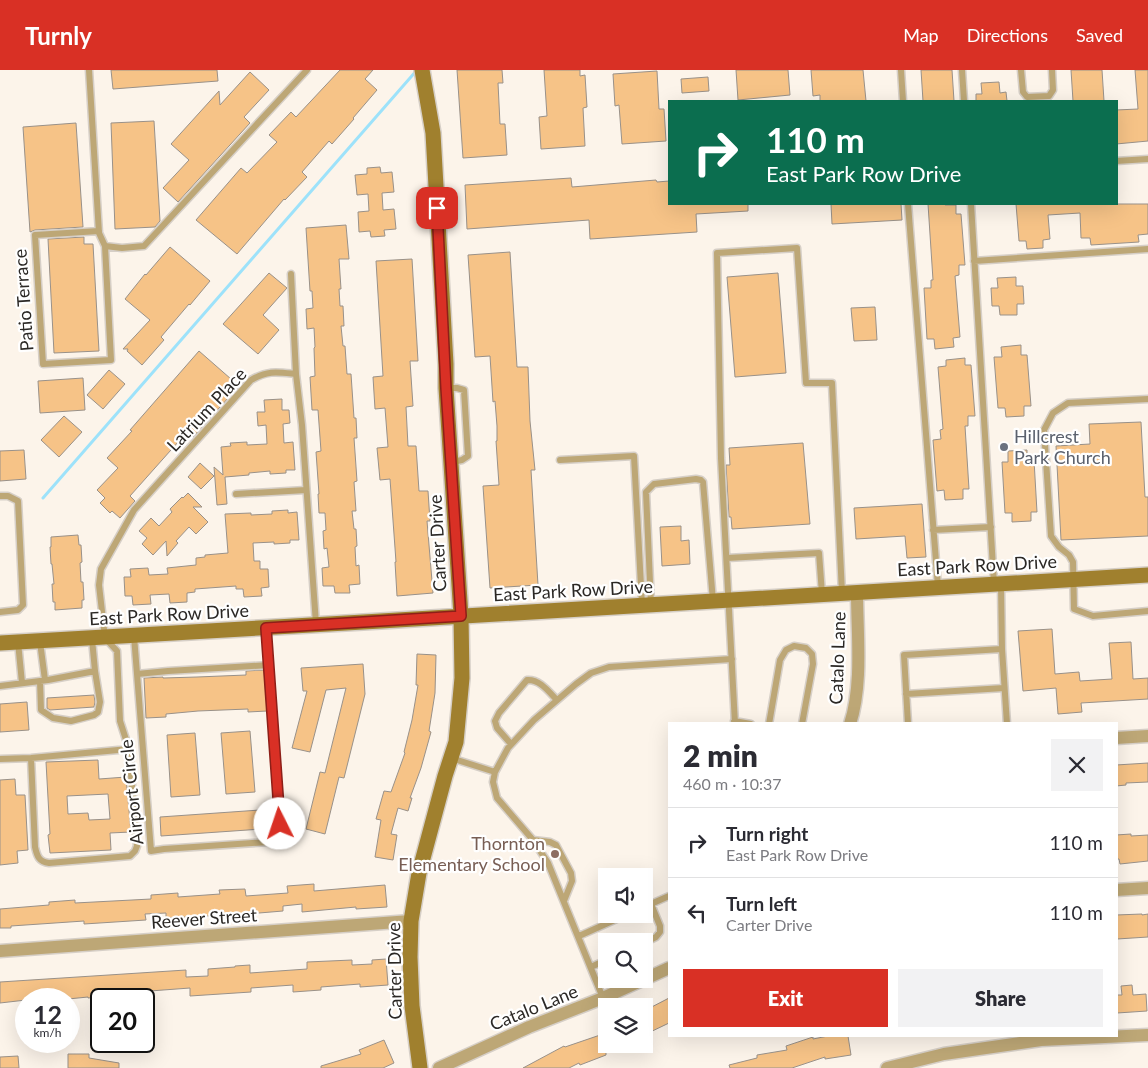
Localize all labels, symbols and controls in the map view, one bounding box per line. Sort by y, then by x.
text: Turnly [25,21,92,50]
text: Map [903,24,939,46]
text: Directions [967,24,1048,46]
text: Saved [1076,24,1123,46]
text: 110 m [766,118,865,160]
icon: right [683,120,748,185]
text: East Park Row Drive [766,160,961,187]
pin [416,187,458,229]
icon: arrive [423,194,451,222]
street label: Patio Terrace [8,248,38,352]
street label: Latrium Place [162,363,251,456]
place label: Hillcrest Park Church [1014,425,1111,468]
marker: Hillcrest Park Church [998,441,1010,453]
street label: Carter Drive [423,494,451,592]
street label: East Park Row Drive [897,550,1057,580]
street label: East Park Row Drive [493,575,653,605]
street label: East Park Row Drive [89,599,249,629]
street label: Catalo Lane [824,611,850,705]
text: 2 min [683,737,758,773]
street label: Airport Circle [115,738,147,846]
button: close [1051,739,1103,791]
text: 460 m · 10:37 [683,774,782,793]
position arrow [253,797,305,849]
text: Turn right [726,822,808,845]
icon: right [683,829,711,857]
text: 110 m [1049,831,1103,854]
place label: Thornton Elementary School [398,832,545,875]
text: East Park Row Drive [726,845,868,864]
marker: Thornton Elementary School [549,848,561,860]
map controls [598,868,653,1053]
button: sound [598,868,653,923]
text: Turn left [726,892,797,915]
icon: left [683,899,711,927]
text: 110 m [1049,901,1103,924]
street label: Reever Street [150,903,258,933]
text: Carter Drive [726,915,812,934]
street label: Carter Drive [382,922,406,1020]
button: search [598,933,653,988]
button: Exit [683,969,888,1027]
button: Share [898,969,1103,1027]
street label: Catalo Lane [486,979,581,1035]
speed limit sign: 20 [90,988,155,1053]
button: layers [598,998,653,1053]
text: 12 [33,999,62,1029]
text: km/h [33,1025,62,1040]

